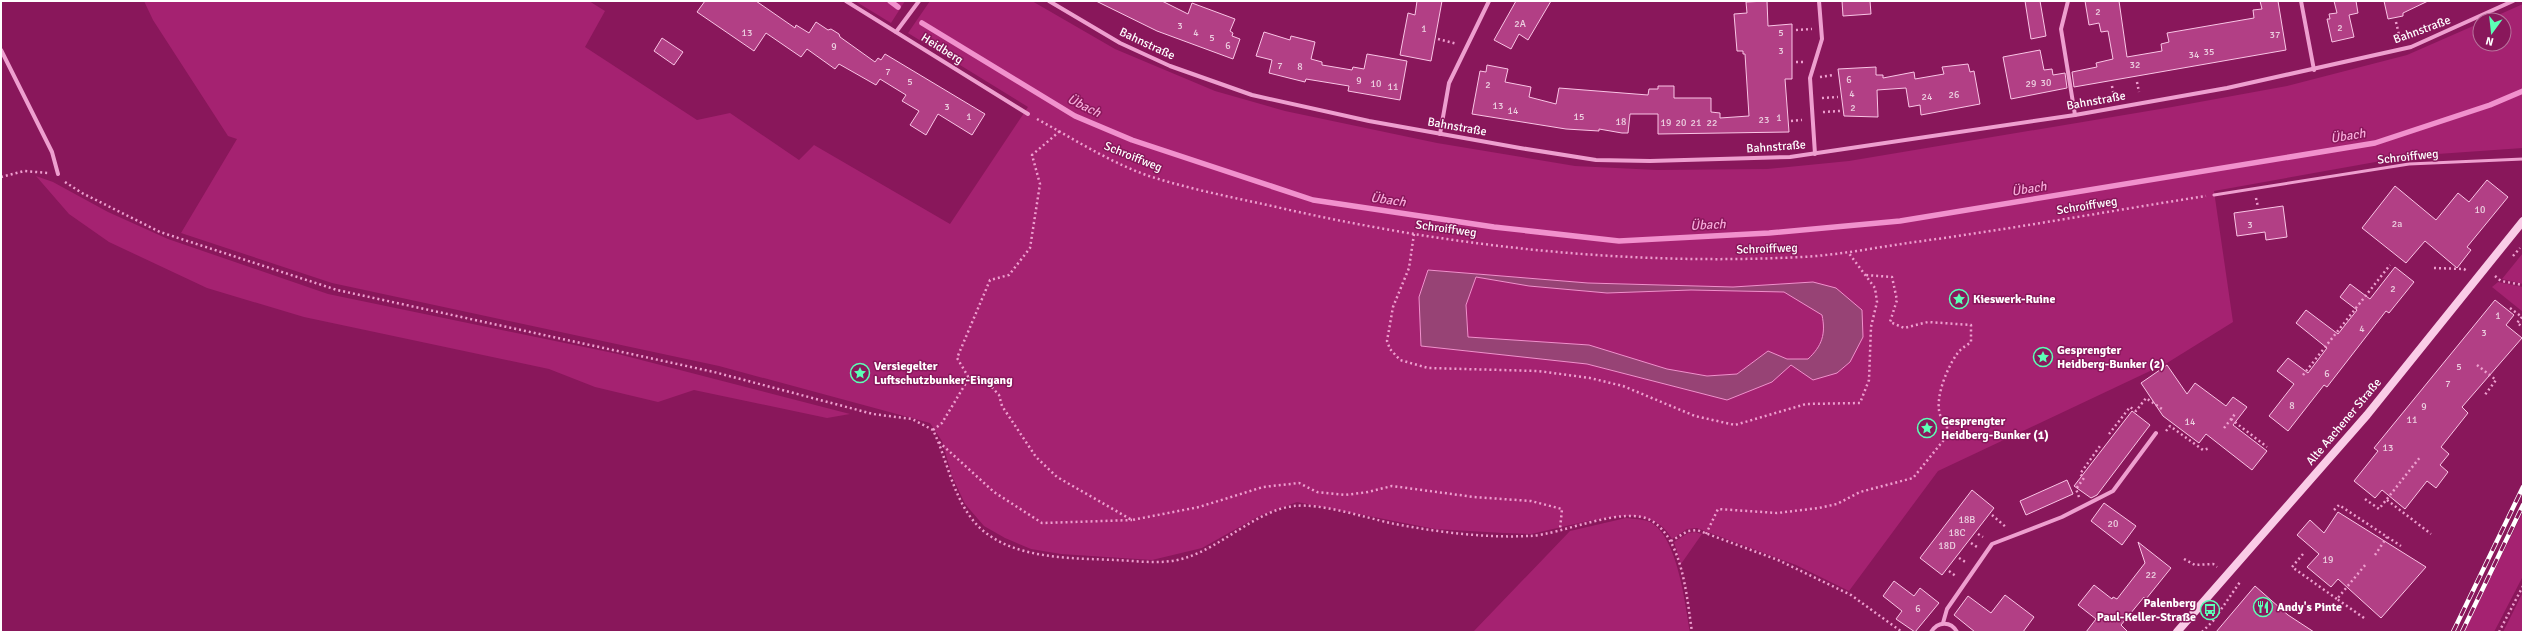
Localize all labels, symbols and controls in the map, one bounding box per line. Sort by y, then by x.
house number: 2 [2095,6,2101,18]
north arrow [2472,12,2512,52]
street label: Bahnstraße [2391,13,2453,47]
house number: 2A [1514,18,1526,30]
house number: 3 [1177,20,1183,32]
house number: 2 [2337,22,2343,34]
house number: 1 [1421,23,1427,35]
street label: Bahnstraße [1117,25,1177,63]
house number: 13 [742,27,752,39]
house number: 4 [1193,27,1199,39]
house number: 5 [1778,27,1784,39]
house number: 37 [2270,29,2280,41]
street label: Heidberg [918,30,966,68]
house number: 5 [1209,32,1215,44]
text: N [2484,34,2495,48]
house number: 6 [1225,40,1231,52]
house number: 9 [831,41,837,53]
house number: 3 [1778,45,1784,57]
house number: 35 [2204,46,2214,58]
house number: 34 [2189,49,2200,61]
house number: 32 [2130,59,2140,71]
house number: 7 [1277,60,1283,72]
house number: 8 [1297,61,1303,73]
house number: 7 [885,66,891,78]
house number: 6 [1846,74,1852,86]
house number: 9 [1356,75,1362,87]
house number: 5 [907,76,913,88]
house number: 30 [2041,77,2051,89]
house number: 10 [1371,78,1381,90]
house number: 29 [2026,78,2036,90]
house number: 2 [1485,79,1491,91]
house number: 11 [1388,81,1398,93]
house number: 4 [1849,88,1855,100]
street label: Bahnstraße [2065,88,2127,114]
house number: 26 [1949,89,1959,101]
water label: Übach [1065,91,1104,121]
house number: 24 [1922,91,1933,103]
house number: 13 [1493,100,1503,112]
house number: 3 [944,101,950,113]
house number: 2 [1850,102,1856,114]
house number: 14 [1508,105,1519,117]
house number: 1 [966,111,972,123]
house number: 15 [1574,111,1584,123]
house number: 1 [1776,112,1782,124]
street label: Bahnstraße [1426,114,1488,140]
house number: 23 [1759,114,1769,126]
house number: 18 [1616,116,1626,128]
house number: 19 [1661,117,1671,129]
house number: 20 [1676,117,1686,129]
house number: 21 [1691,117,1701,129]
house number: 22 [1707,117,1717,129]
water label: Übach [2329,125,2368,147]
street label: Bahnstraße [1746,137,1806,157]
street label: Schroiffweg [1102,139,1164,175]
street label: Schroiffweg [2377,146,2439,168]
water label: Übach [2010,178,2049,200]
water label: Übach [1369,190,1407,211]
street label: Schroiffweg [2056,194,2118,218]
house number: 10 [2475,204,2485,216]
water label: Übach [1690,216,1727,234]
street label: Schroiffweg [1415,217,1477,241]
house number: 2a [2392,218,2402,230]
house number: 3 [2247,219,2253,231]
street label: Schroiffweg [1736,240,1798,258]
house number: 2 [2390,283,2396,295]
place icon: Kieswerk-Ruine [1948,288,1970,310]
place label: Kieswerk-Ruine [1973,292,2055,307]
house number: 1 [2495,310,2501,322]
house number: 4 [2359,323,2365,335]
house number: 3 [2481,327,2487,339]
place label: Gesprengter Heidberg-Bunker (2) [2057,343,2165,372]
place icon: Gesprengter Heidberg-Bunker (2) [2032,346,2054,368]
place label: Versiegelter Luftschutzbunker-Eingang [874,359,1013,388]
house number: 5 [2456,361,2462,373]
place icon: Versiegelter Luftschutzbunker-Eingang [849,362,871,384]
house number: 6 [2324,368,2330,380]
street label: Alte Aachener Straße [2303,375,2385,469]
house number: 7 [2445,378,2451,390]
house number: 8 [2289,400,2295,412]
house number: 9 [2421,401,2427,413]
place label: Gesprengter Heidberg-Bunker (1) [1941,414,2049,443]
house number: 11 [2407,414,2417,426]
house number: 14 [2185,416,2196,428]
place icon: Gesprengter Heidberg-Bunker (1) [1916,417,1938,439]
house number: 13 [2383,442,2393,454]
house number: 18B [1959,514,1975,526]
house number: 20 [2108,518,2118,530]
house number: 18C [1949,527,1965,539]
house number: 18D [1938,540,1956,552]
house number: 19 [2323,554,2333,566]
house number: 22 [2146,569,2156,581]
place label: Palenberg Paul-Keller-Straße [2097,596,2197,625]
restaurant icon: Andy's Pinte [2252,596,2274,618]
bus stop icon: Palenberg Paul-Keller-Straße [2199,599,2221,621]
place label: Andy's Pinte [2277,600,2342,615]
house number: 6 [1915,603,1921,615]

